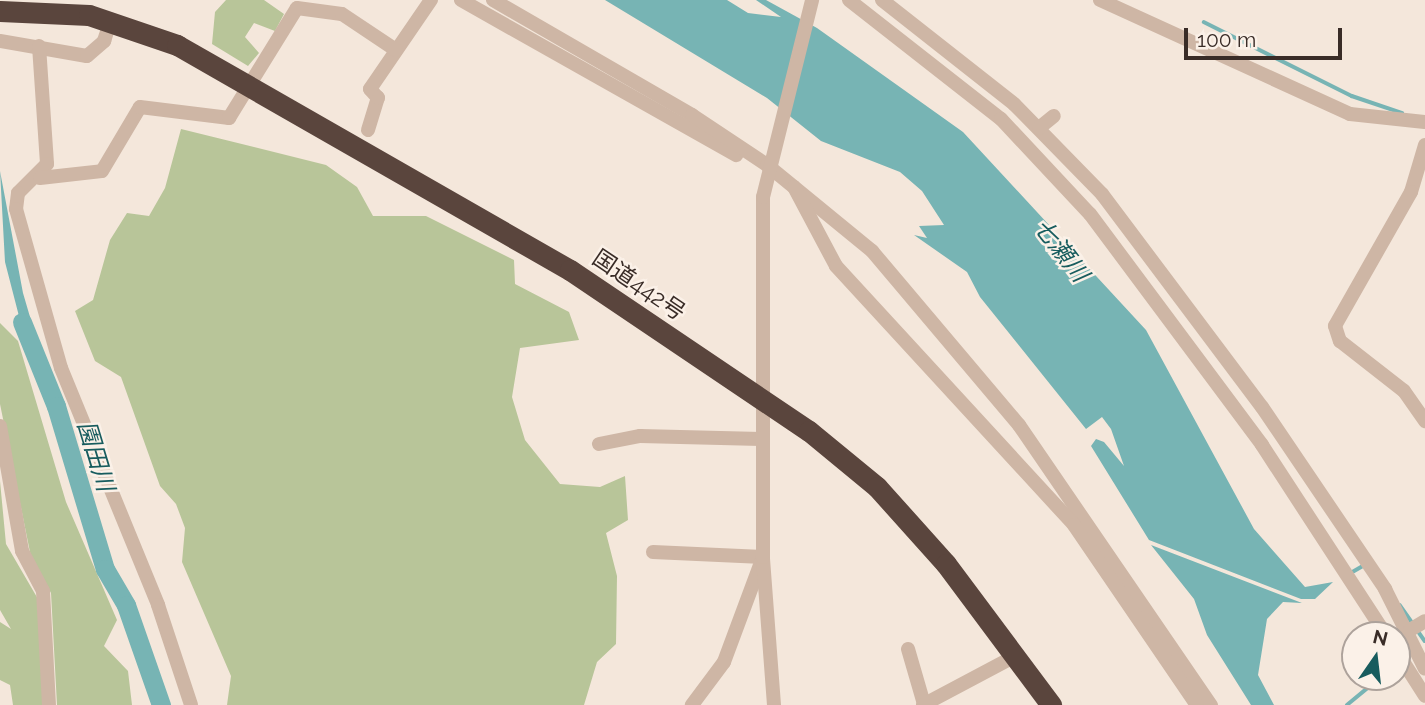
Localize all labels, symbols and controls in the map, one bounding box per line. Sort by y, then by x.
scale bar [1187,14,1344,58]
text: 100 m [1197,27,1256,52]
water label: 七瀬川 [1027,213,1095,287]
street label: 国道442号 [587,244,691,326]
water label: 園田川 [72,417,120,495]
north arrow [1341,621,1411,691]
text: N [1371,625,1390,650]

